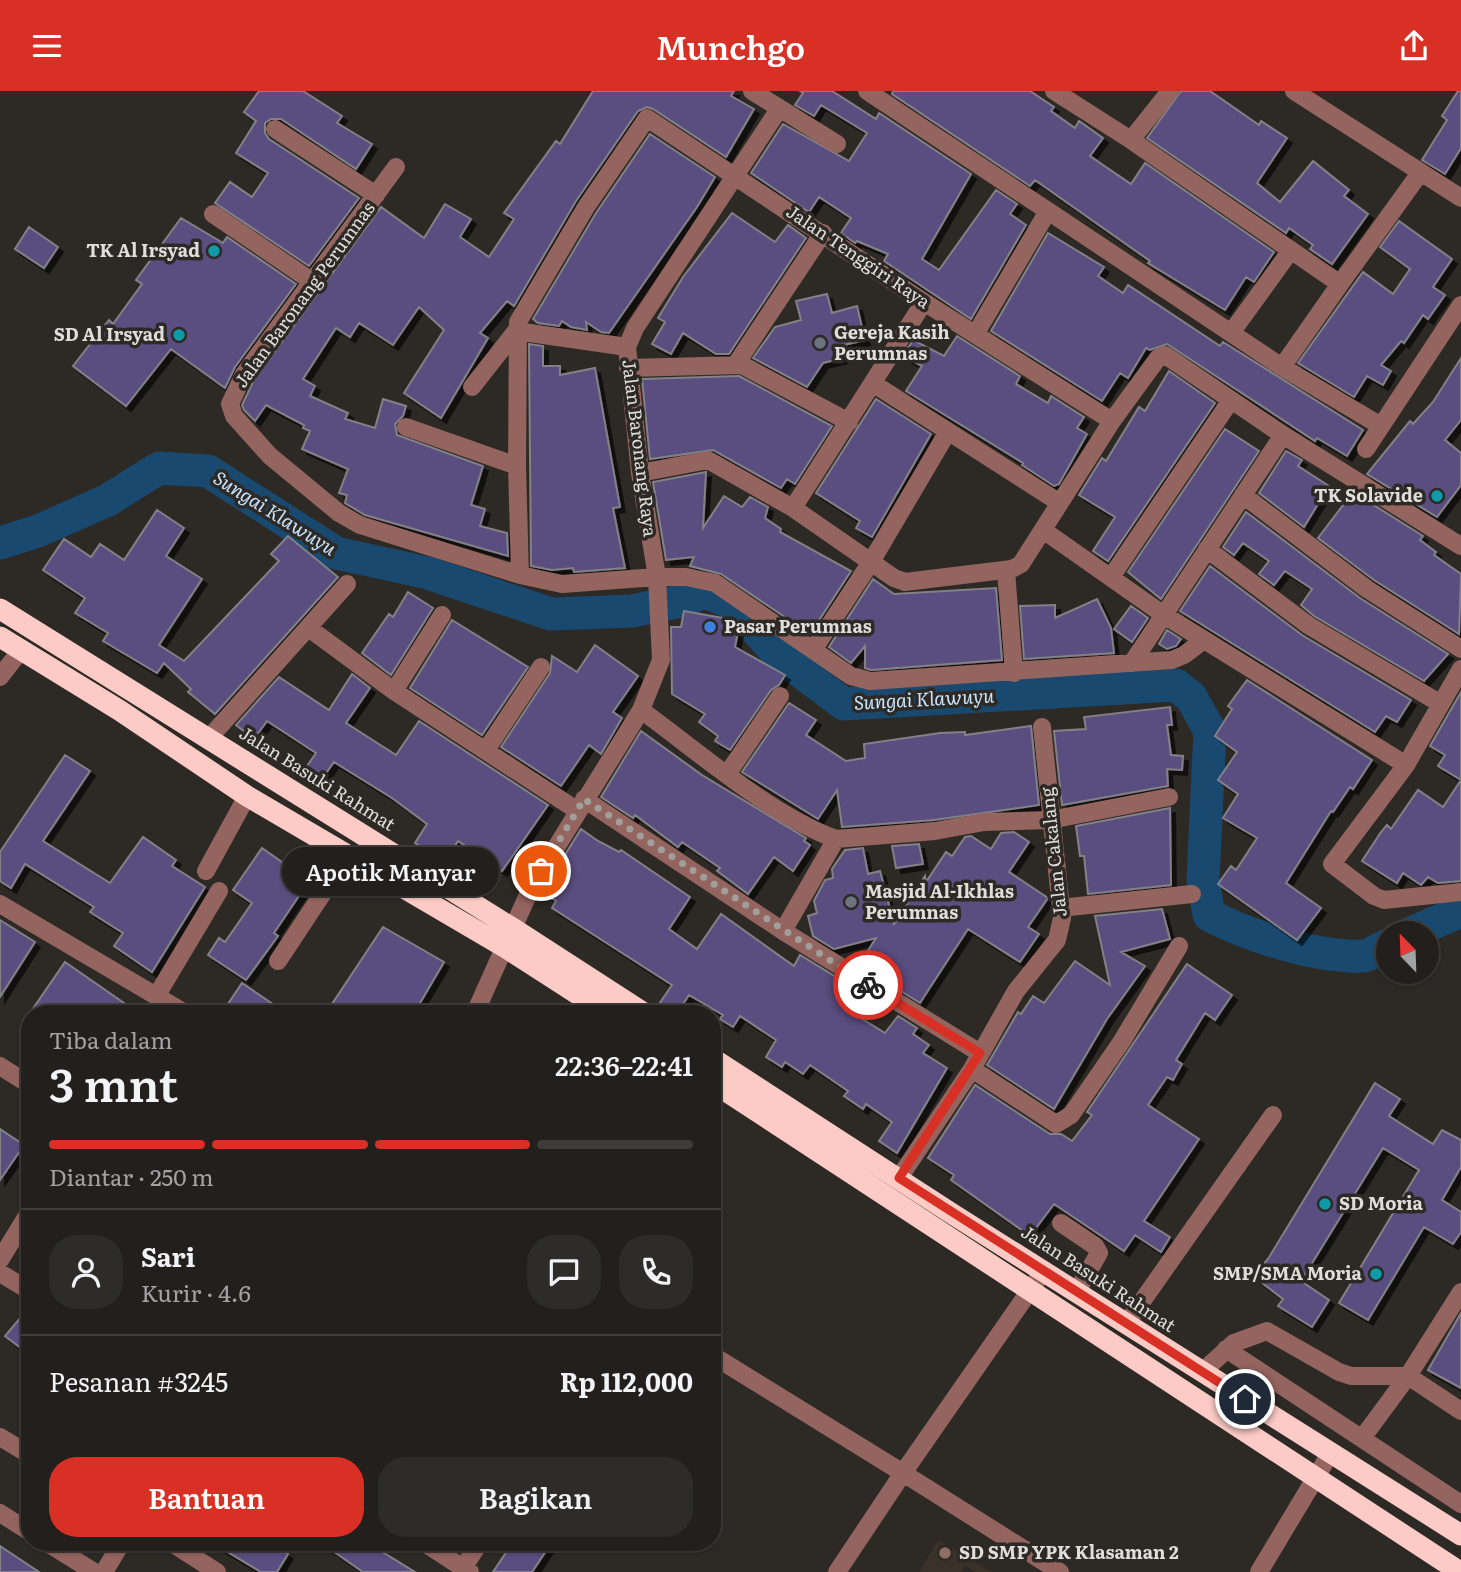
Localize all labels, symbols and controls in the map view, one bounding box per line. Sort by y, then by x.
text: Munchgo [656,22,805,70]
icon: menu [28,27,66,65]
icon: share [1395,27,1433,65]
street label: Jalan Baronang Perumnas [227,196,381,393]
street label: Jalan Tenggiri Raya [781,197,937,314]
place label: TK Al Irsyad [86,236,200,263]
marker: TK Al Irsyad [206,243,222,259]
place label: Gereja Kasih Perumnas [834,318,950,366]
place label: SD Al Irsyad [54,320,165,347]
marker: SD Al Irsyad [171,327,187,343]
marker: Gereja Kasih Perumnas [812,335,828,351]
street label: Jalan Baronang Raya [616,358,665,538]
water label: Sungai Klawuyu [209,463,343,562]
place label: TK Solavide [1314,481,1423,508]
marker: TK Solavide [1429,488,1445,504]
place label: Pasar Perumnas [724,612,872,639]
marker: Pasar Perumnas [702,619,718,635]
water label: Sungai Klawuyu [853,680,996,716]
street label: Jalan Basuki Rahmat [234,719,402,837]
street label: Jalan Cakalang [1032,785,1073,918]
pin [511,841,571,901]
callout: Apotik Manyar [282,847,499,895]
icon: bag [522,852,560,890]
text: Apotik Manyar [305,854,476,888]
place label: Masjid Al-Ikhlas Perumnas [865,877,1014,925]
marker: Masjid Al-Ikhlas Perumnas [843,894,859,910]
north arrow [1376,921,1438,983]
map controls [1376,921,1439,984]
courier [833,950,903,1020]
icon: bike [849,966,887,1004]
text: Tiba dalam [49,1022,173,1056]
text: 22:36–22:41 [555,1045,693,1084]
text: 3 mnt [49,1048,178,1116]
text: Diantar · 250 m [49,1159,213,1193]
place label: SD Moria [1339,1189,1424,1216]
marker: SD Moria [1317,1196,1333,1212]
street label: Jalan Basuki Rahmat [1016,1218,1182,1338]
button: person [49,1235,123,1309]
button: chat [527,1235,601,1309]
button: phone [619,1235,693,1309]
text: Sari [141,1236,195,1275]
place label: SMP/SMA Moria [1213,1259,1363,1286]
marker: SMP/SMA Moria [1368,1266,1384,1282]
text: Kurir · 4.6 [141,1275,251,1309]
text: Pesanan #3245 [49,1361,228,1400]
text: Rp 112,000 [560,1361,693,1400]
pin [1215,1369,1275,1429]
icon: home [1226,1380,1264,1418]
button: Bantuan [49,1457,364,1537]
button: Bagikan [378,1457,693,1537]
place label: SD SMP YPK Klasaman 2 [959,1538,1179,1565]
marker: SD SMP YPK Klasaman 2 [937,1545,953,1561]

